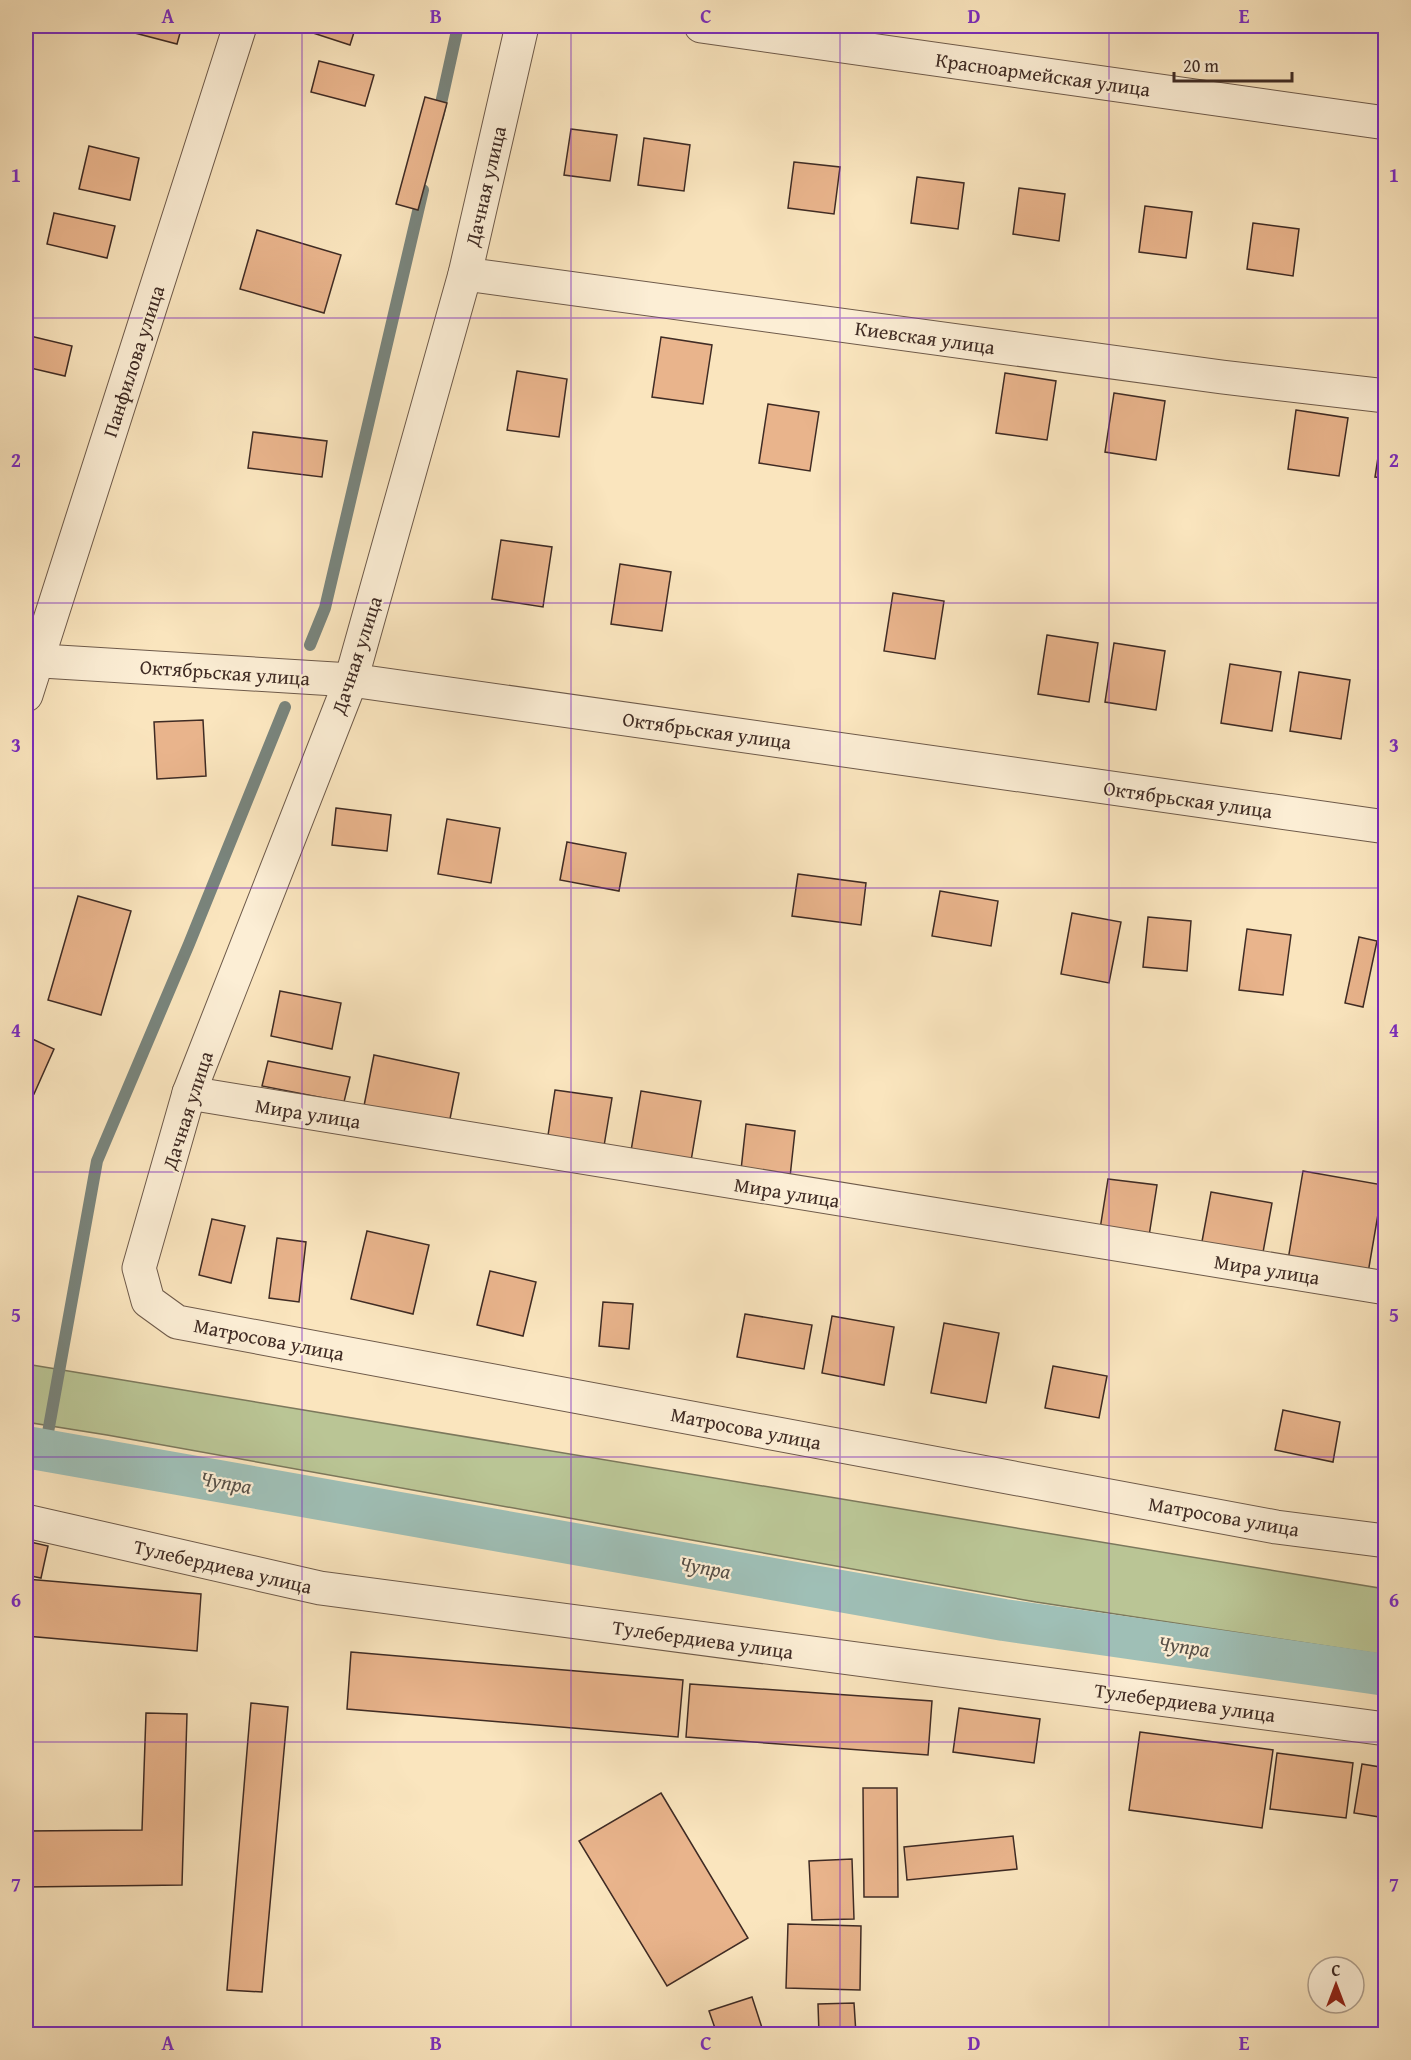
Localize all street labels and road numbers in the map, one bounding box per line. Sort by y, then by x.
street label: Красноармейская улица [934,45,1153,103]
street label: Дачная улица [457,123,513,250]
street label: Панфилова улица [95,281,171,441]
street label: Киевская улица [853,313,997,361]
street label: Дачная улица [323,592,389,719]
street label: Октябрьская улица [139,652,311,692]
street label: Октябрьская улица [621,704,794,756]
street label: Октябрьская улица [1102,773,1275,825]
street label: Дачная улица [154,1047,220,1174]
street label: Мира улица [253,1090,363,1136]
street label: Мира улица [732,1169,842,1215]
street label: Мира улица [1212,1246,1322,1292]
street label: Матросова улица [191,1310,347,1368]
street label: Матросова улица [668,1399,824,1457]
street label: Матросова улица [1146,1488,1302,1544]
street label: Тулебердиева улица [131,1531,315,1601]
street label: Тулебердиева улица [611,1612,796,1666]
street label: Тулебердиева улица [1093,1675,1278,1729]

